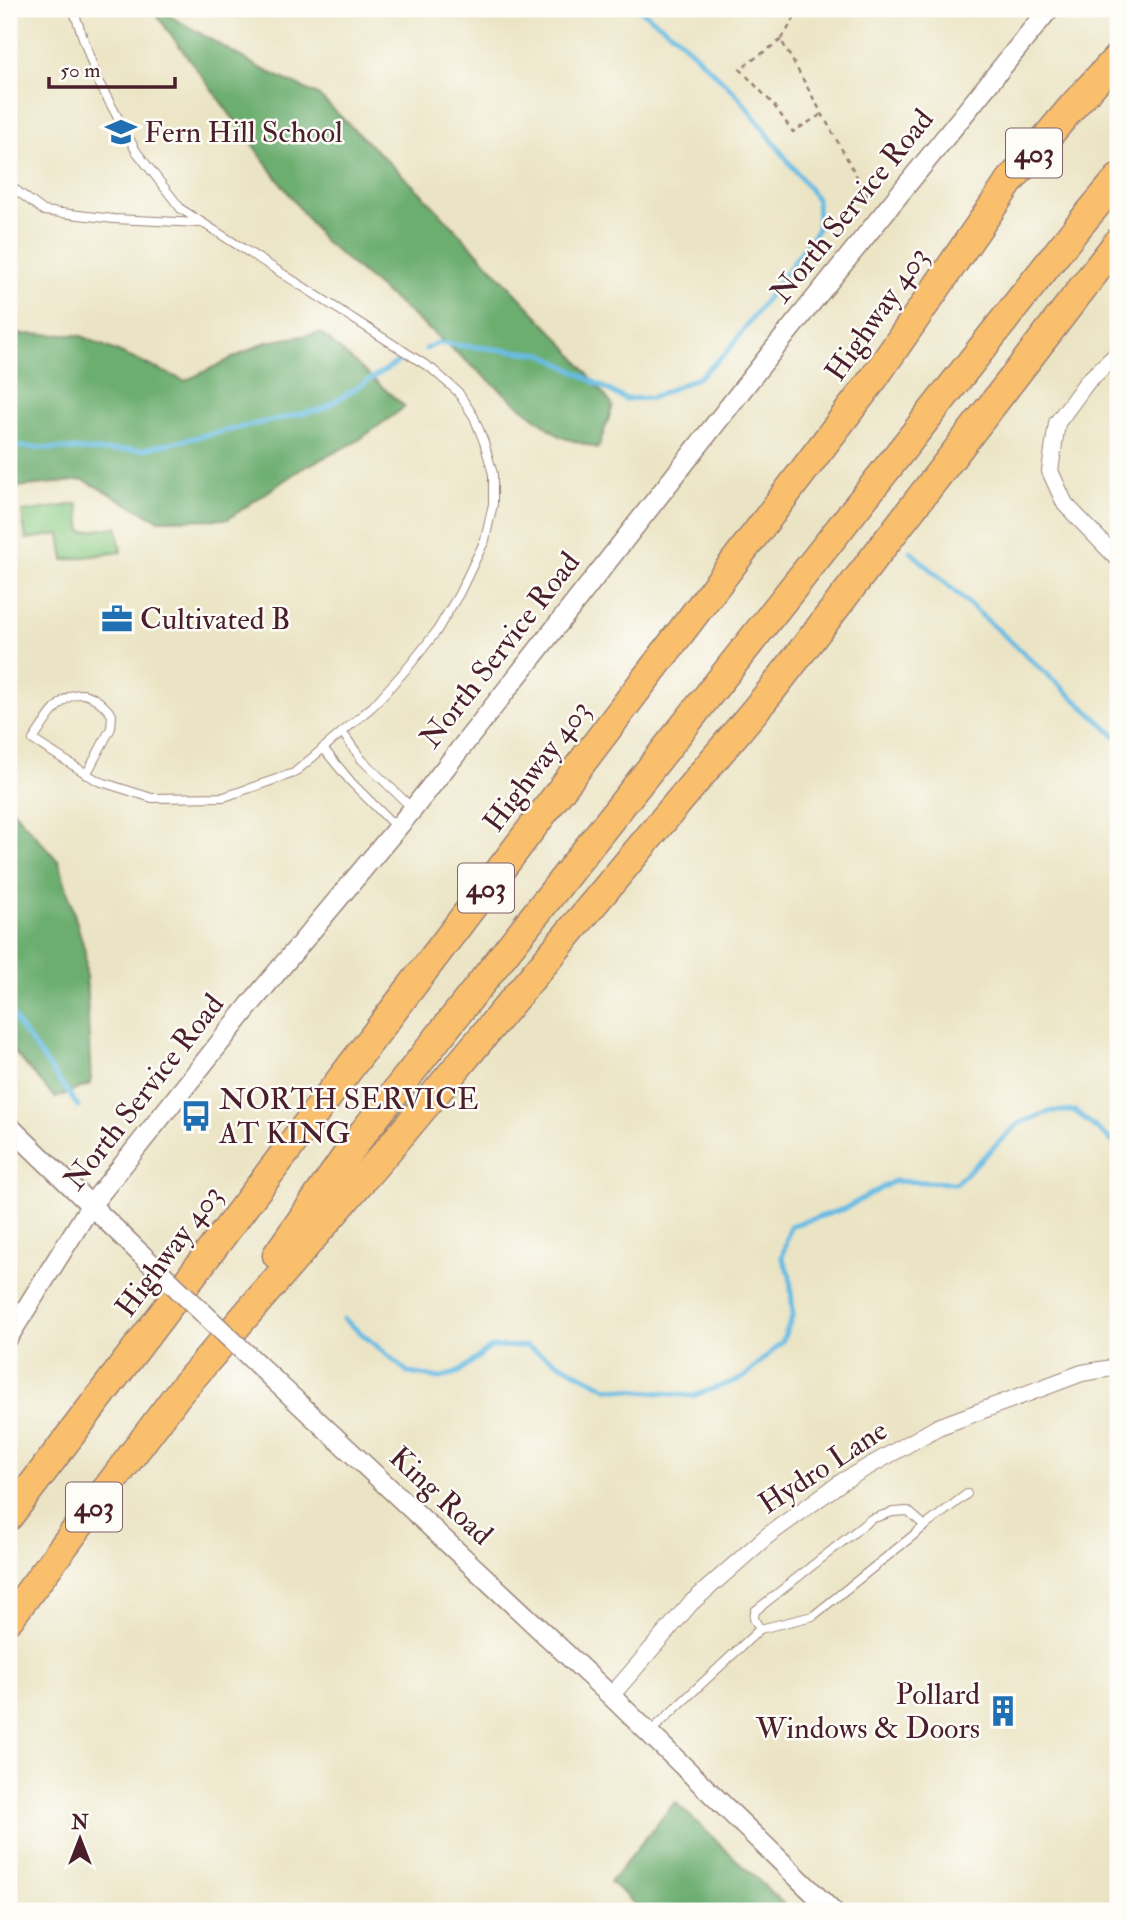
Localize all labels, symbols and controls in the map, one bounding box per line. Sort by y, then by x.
scale bar [49,46,175,90]
text: 50 m [60,57,101,84]
street label: North Service Road [763,101,942,310]
place label: Fern Hill School [144,114,343,151]
school or university icon: Fern Hill School [104,115,138,149]
road number: 403 [1006,128,1062,178]
street label: Highway 403 [817,240,937,388]
street label: North Service Road [412,544,588,755]
place label: Cultivated B [140,601,290,638]
office icon: Cultivated B [100,602,134,636]
street label: Highway 403 [475,693,599,839]
road number: 403 [458,864,514,912]
street label: North Service Road [56,986,232,1197]
place label: NORTH SERVICE AT KING [218,1081,478,1152]
bus stop icon: NORTH SERVICE AT KING [179,1099,213,1133]
street label: Highway 403 [107,1178,231,1324]
street label: Hydro Lane [752,1412,894,1522]
street label: King Road [382,1439,501,1553]
road number: 403 [66,1482,122,1532]
place label: Pollard Windows & Doors [755,1676,980,1747]
building icon: Pollard Windows & Doors [986,1694,1020,1728]
north arrow [46,1804,116,1874]
text: N [70,1811,89,1835]

